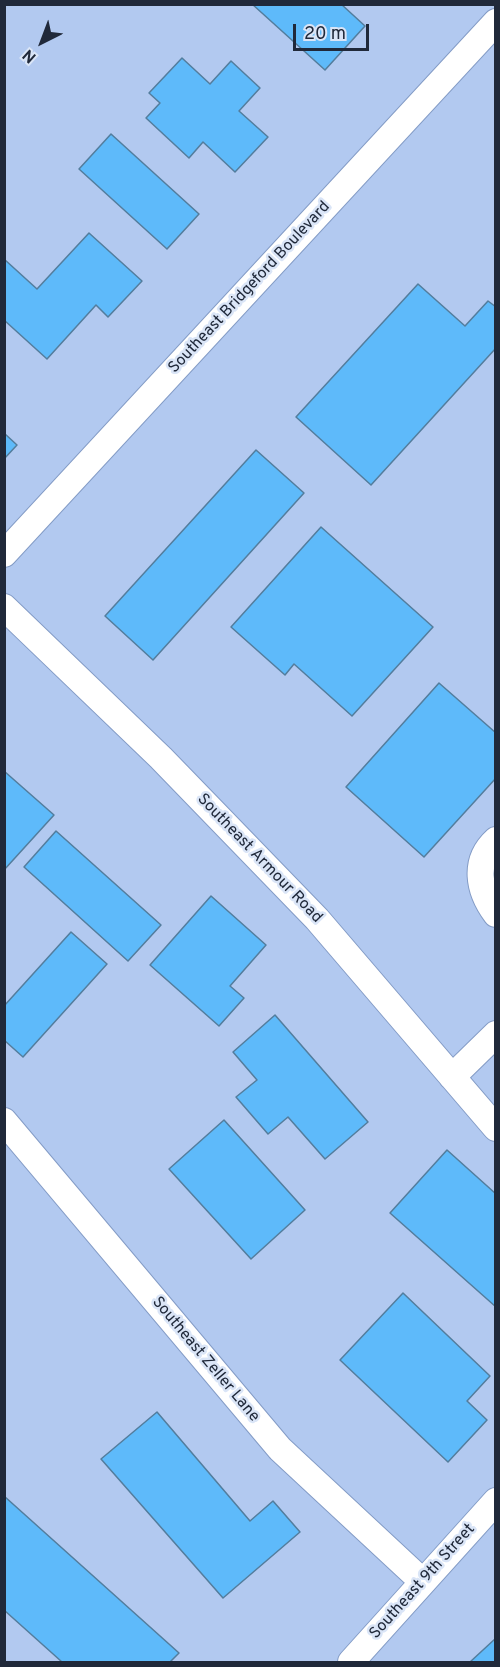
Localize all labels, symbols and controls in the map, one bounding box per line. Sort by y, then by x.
north arrow [12,12,72,72]
scale bar [296,12,372,50]
text: 20 m [304,23,346,46]
text: N [19,44,41,67]
street label: Southeast Bridgeford Boulevard [165,198,335,378]
street label: Southeast Armour Road [192,790,326,928]
street label: Southeast Zeller Lane [147,1293,263,1427]
street label: Southeast 9th Street [366,1520,480,1644]

